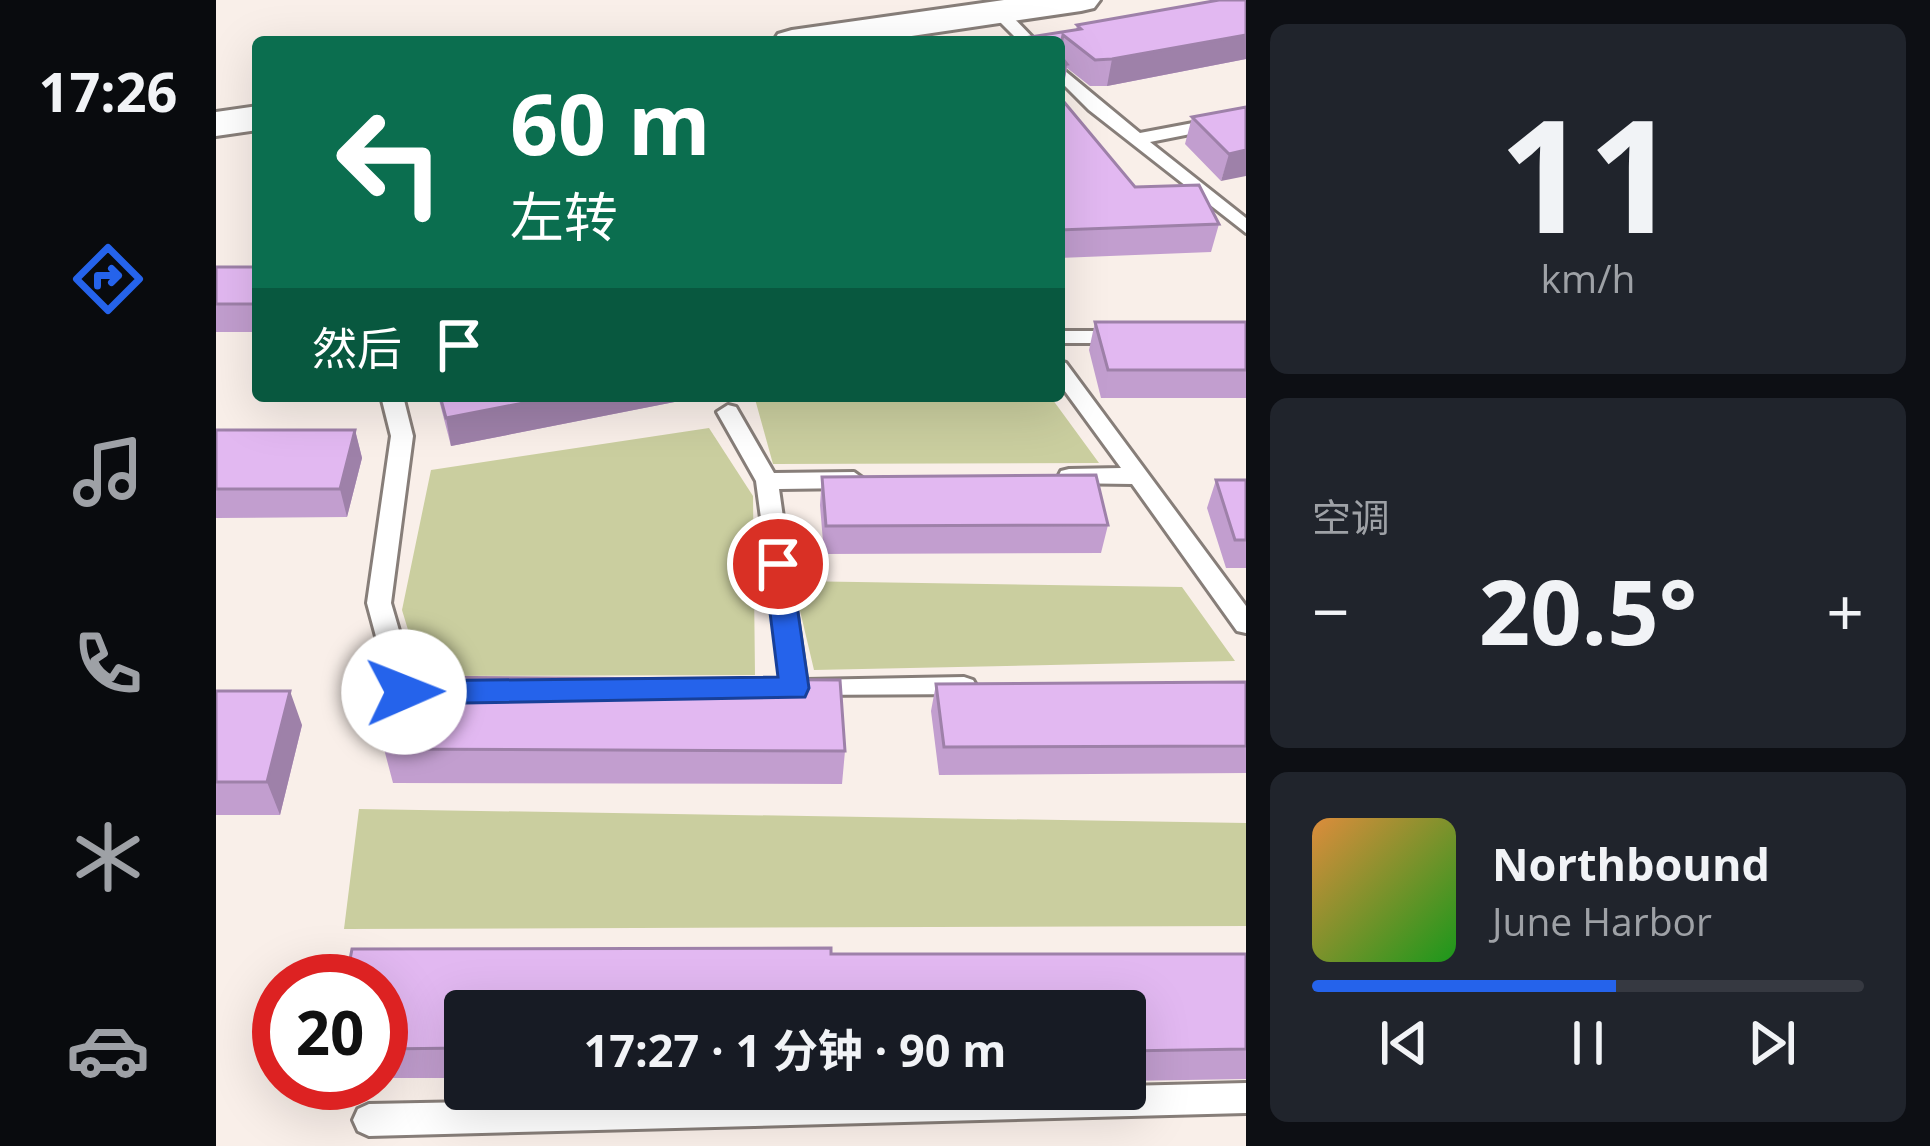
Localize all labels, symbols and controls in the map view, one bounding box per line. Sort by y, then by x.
text: 17:26 [39,54,177,128]
text: 60 m [510,65,710,180]
text: 11 [1499,66,1677,279]
icon: left [312,84,468,240]
text: 左转 [510,179,618,253]
icon: directions [66,237,150,321]
text: km/h [1541,251,1635,304]
icon: arrive [426,312,492,378]
text: 然后 [312,317,402,378]
icon: music [66,430,150,514]
text: 空调 [1312,490,1390,543]
pin [727,513,829,615]
icon: arrive [745,531,811,597]
text: 20.5° [1479,549,1697,671]
text: − [1312,565,1350,655]
text: + [1826,565,1864,655]
icon: phone [66,622,150,706]
position arrow [341,629,467,755]
icon: climate [66,815,150,899]
text: Northbound [1492,833,1770,894]
text: June Harbor [1492,894,1712,947]
speed limit sign: 20 [252,954,408,1110]
icon: car [66,1008,150,1092]
icon: previous [1371,1010,1437,1076]
icon: pause [1555,1010,1621,1076]
icon: next [1739,1010,1805,1076]
text: 17:27 · 1 分钟 · 90 m [584,1019,1006,1080]

